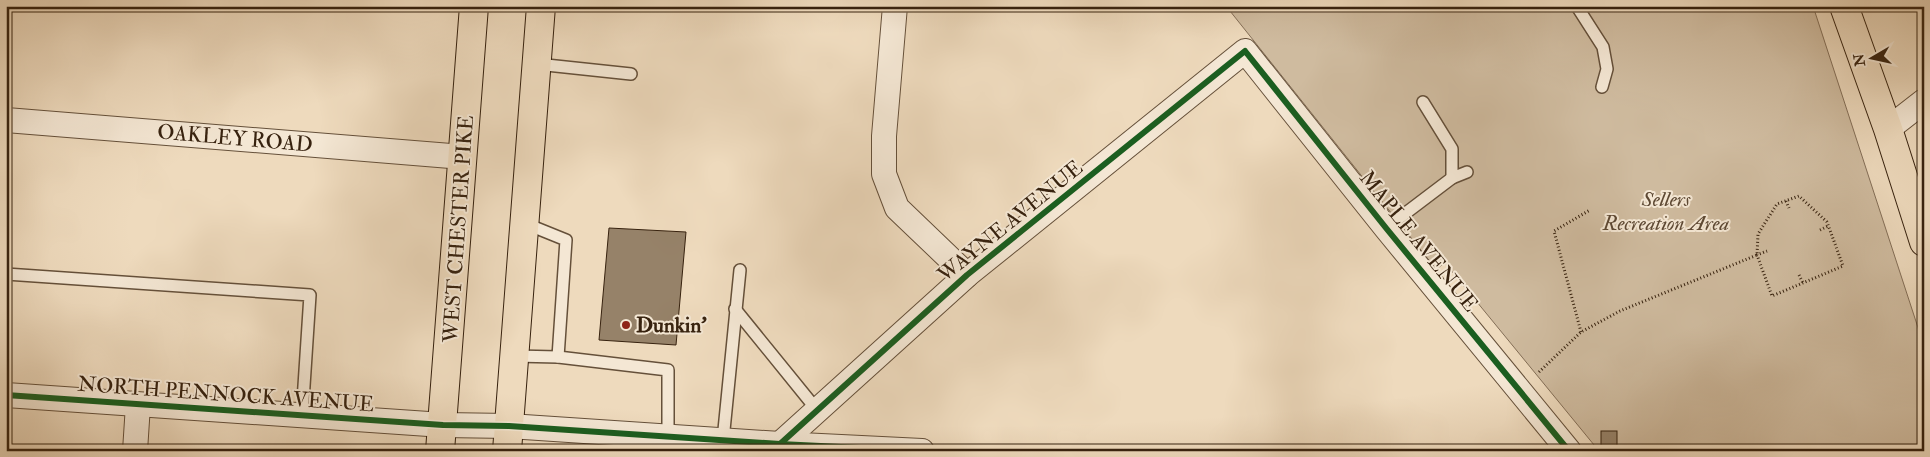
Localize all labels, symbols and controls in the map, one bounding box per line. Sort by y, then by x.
north arrow [1848,32,1898,82]
text: N [1850,52,1869,68]
street label: WEST CHESTER PIKE [437,114,480,345]
street label: OAKLEY ROAD [156,118,314,159]
street label: WAYNE AVENUE [931,154,1088,289]
street label: MAPLE AVENUE [1353,165,1484,318]
park label: Sellers Recreation Area [1602,186,1730,237]
place label: Dunkin' [636,312,707,339]
marker: Dunkin' [620,319,632,331]
street label: NORTH PENNOCK AVENUE [77,371,375,418]

